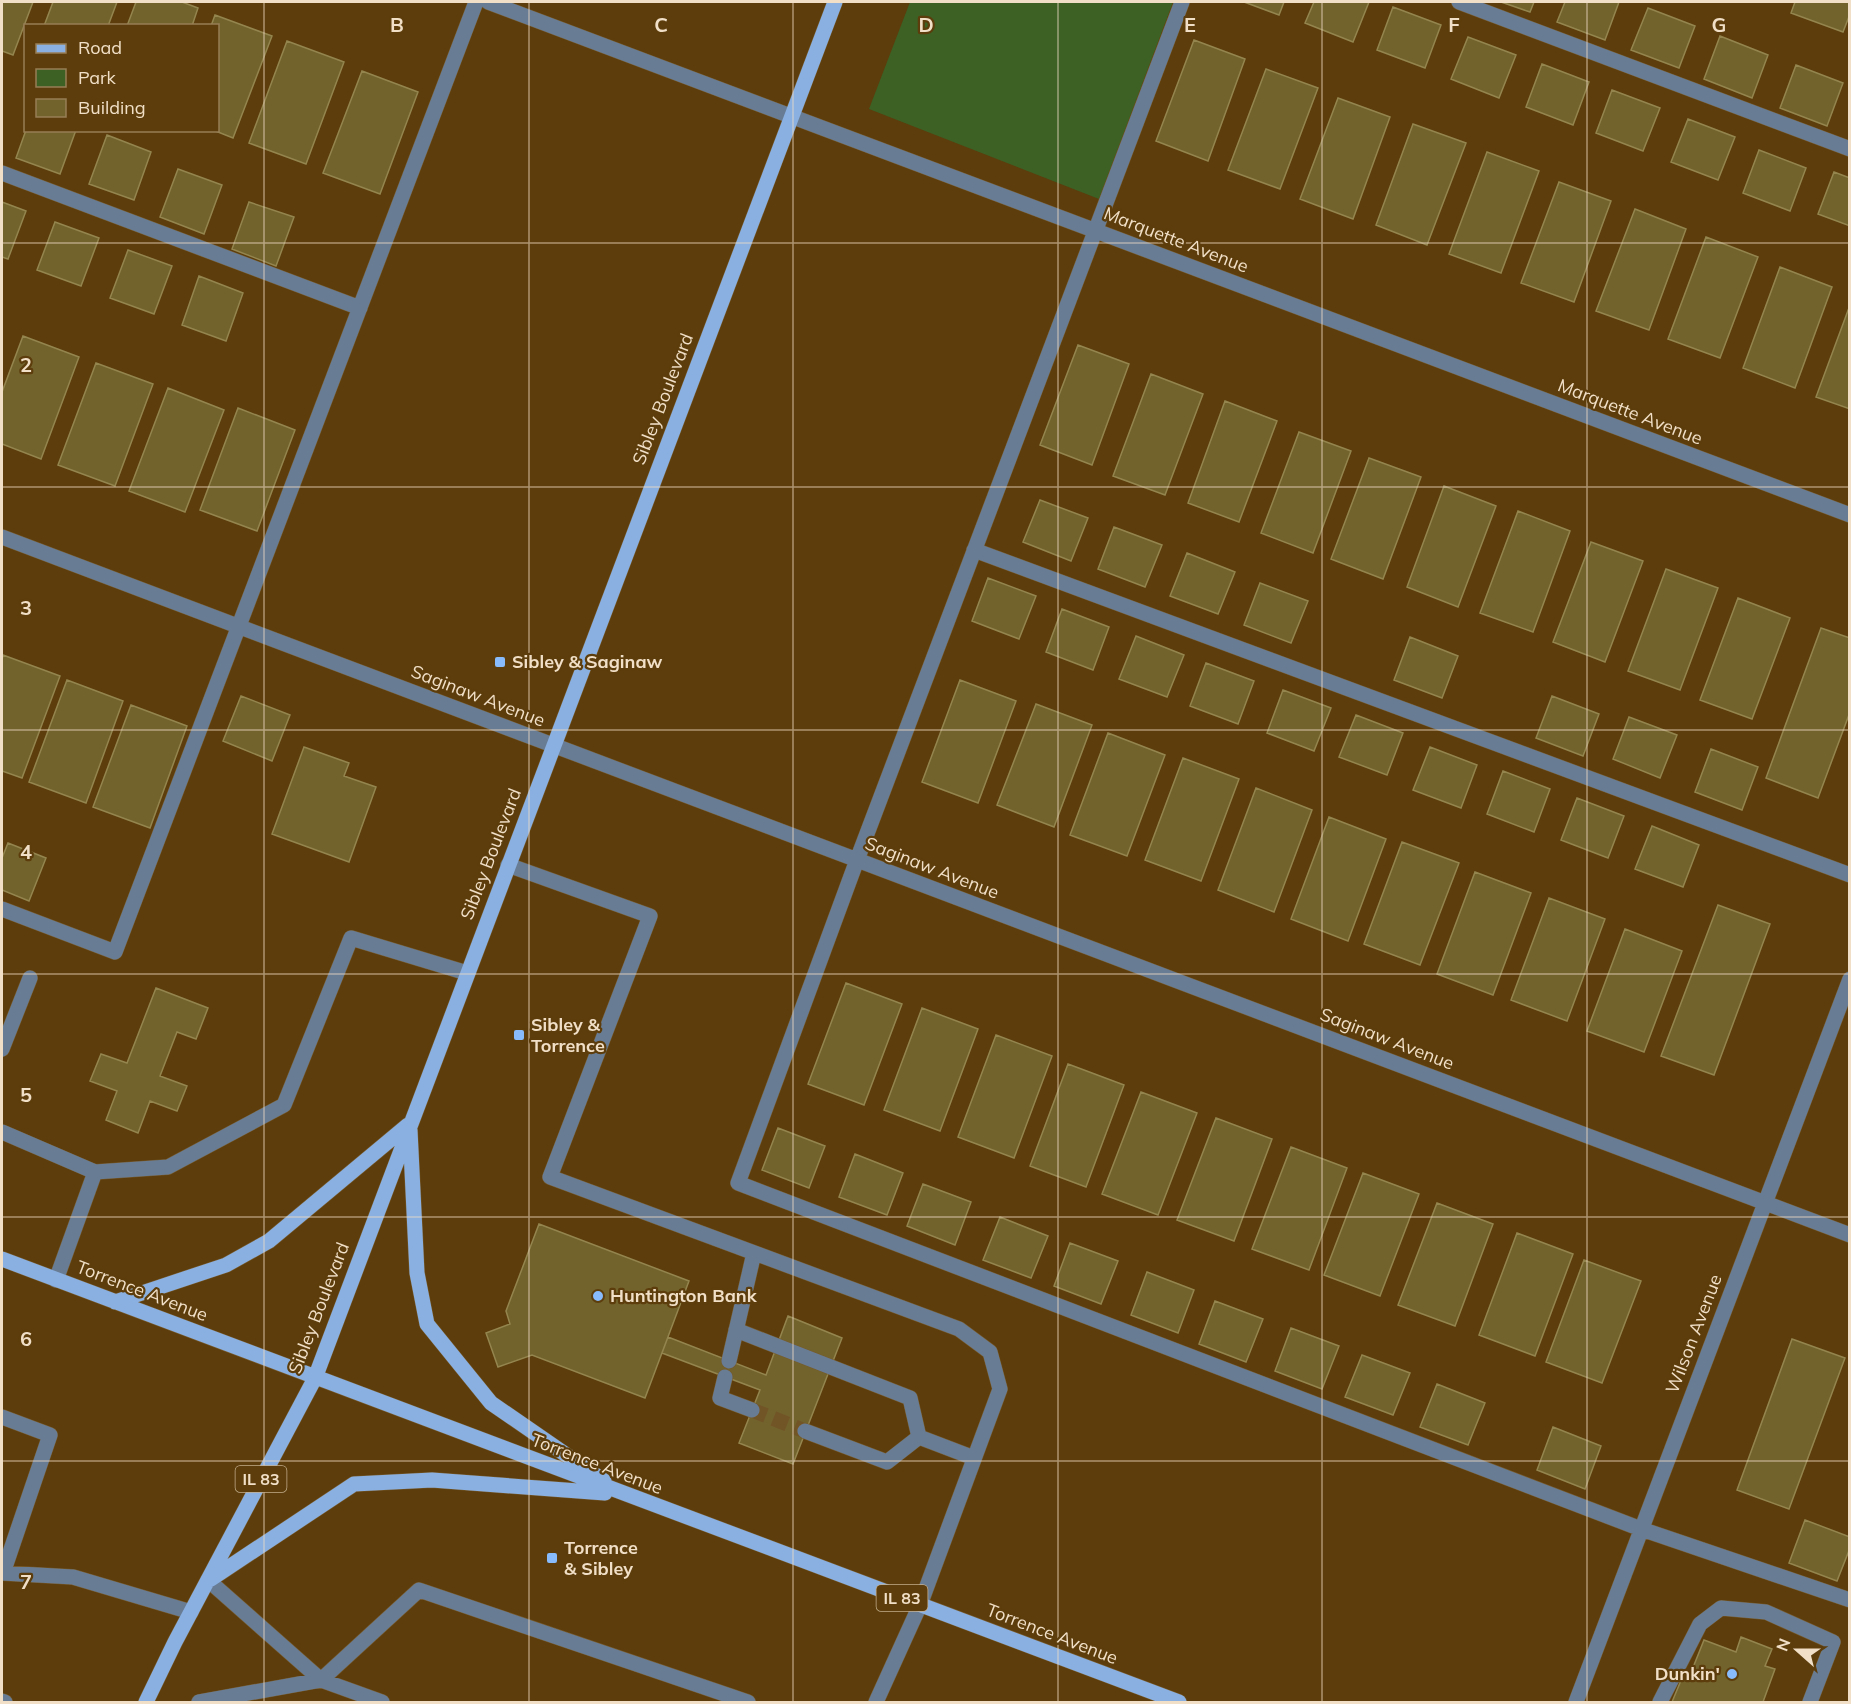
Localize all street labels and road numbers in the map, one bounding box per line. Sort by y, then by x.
street label: Marquette Avenue [1101,201,1252,278]
street label: Sibley Boulevard [627,330,698,468]
street label: Marquette Avenue [1555,373,1706,450]
street label: Saginaw Avenue [408,659,548,732]
street label: Sibley Boulevard [455,785,526,923]
street label: Saginaw Avenue [862,831,1002,904]
street label: Saginaw Avenue [1317,1002,1457,1075]
street label: Sibley Boulevard [283,1239,354,1377]
street label: Torrence Avenue [73,1255,211,1326]
street label: Wilson Avenue [1660,1271,1727,1397]
street label: Torrence Avenue [528,1428,666,1499]
road number: IL 83 [236,1466,286,1492]
road number: IL 83 [876,1585,928,1611]
street label: Torrence Avenue [983,1598,1121,1669]

